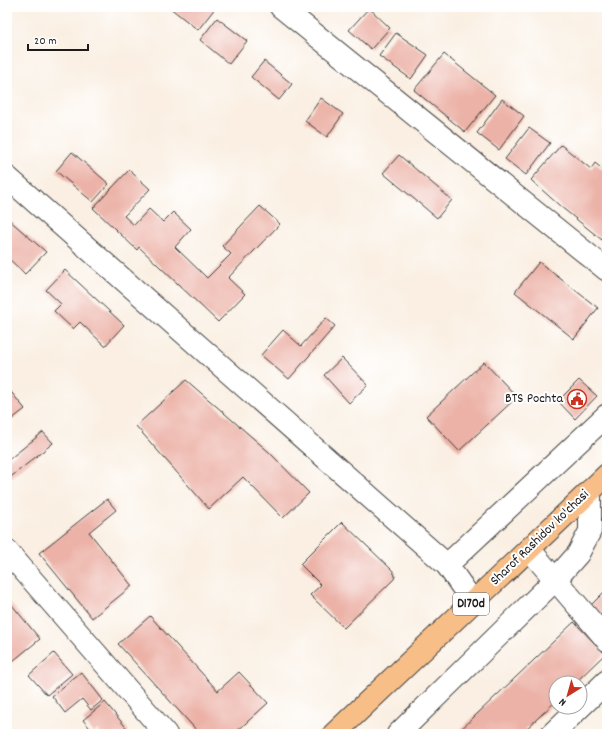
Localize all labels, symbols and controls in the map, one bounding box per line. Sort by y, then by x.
scale bar [28,26,88,52]
text: 20 m [34,33,57,50]
public building icon: BTS Pochta [566,388,588,410]
place label: BTS Pochta [505,389,563,409]
street label: Sharof Rashidov ko'chasi [486,485,594,591]
road number: D170d [453,593,489,615]
north arrow [548,675,588,715]
text: N [556,693,570,709]

